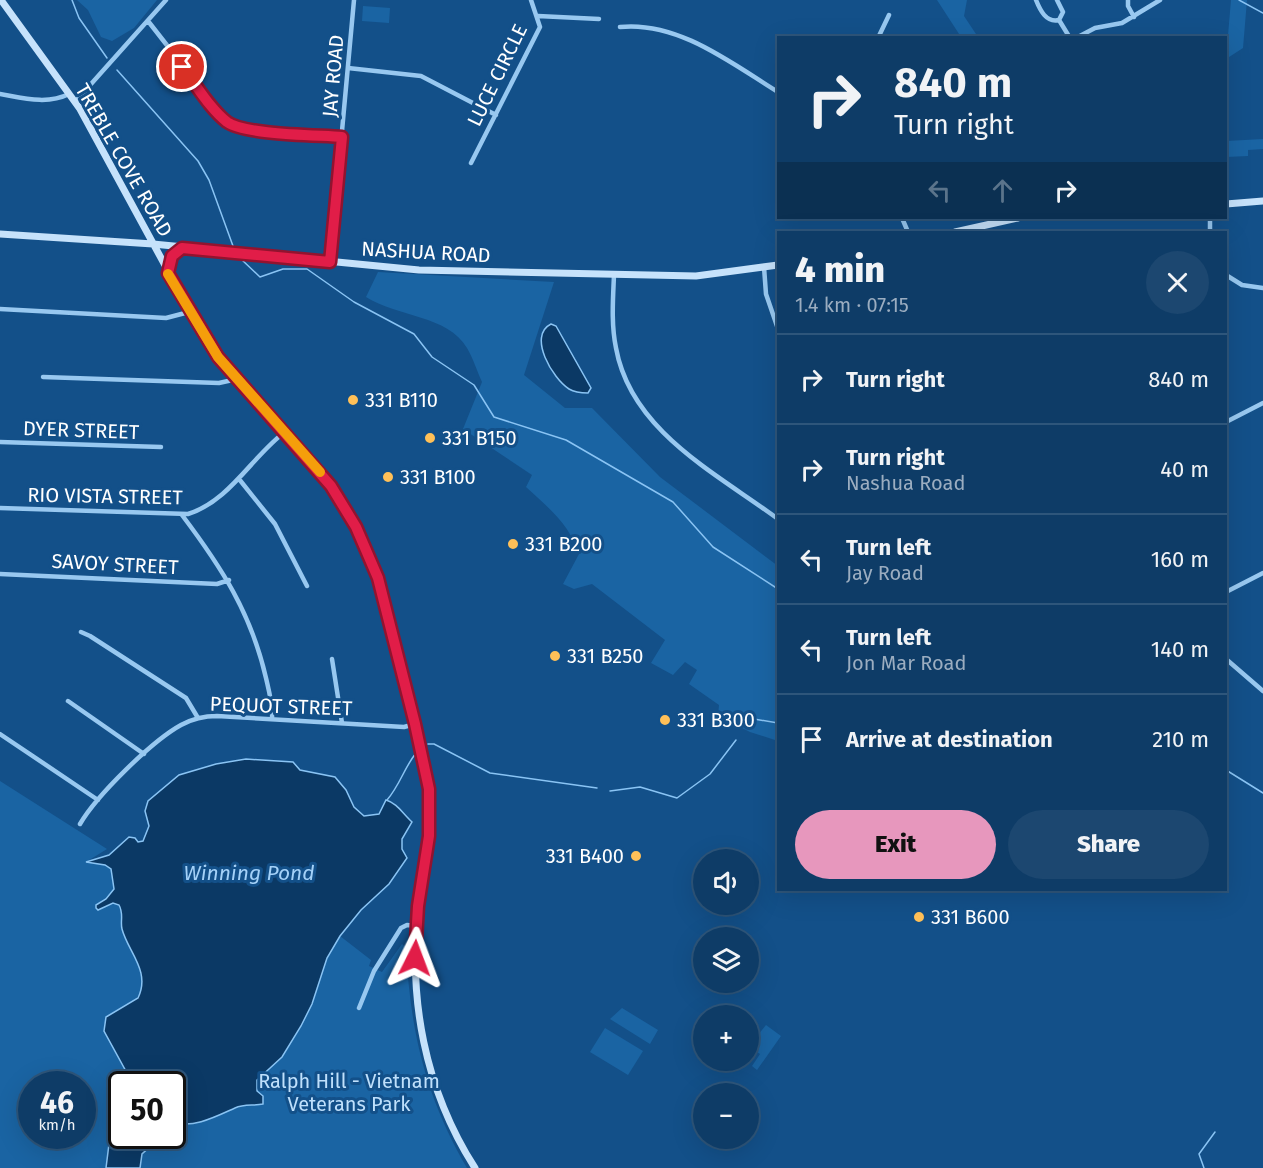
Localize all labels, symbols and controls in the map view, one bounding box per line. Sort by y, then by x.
street label: LUCE CIRCLE [462,20,532,130]
street label: JAY ROAD [317,34,349,118]
pin [156,41,207,92]
icon: arrive [165,50,198,83]
text: 840 m [894,58,1012,108]
icon: right [795,60,873,138]
street label: TREBLE COVE ROAD [70,79,178,241]
text: Turn right [894,109,1014,141]
icon: left [923,174,956,207]
icon: ahead [986,174,1019,207]
icon: right [1049,174,1082,207]
street label: NASHUA ROAD [361,237,491,267]
text: 4 min [795,248,885,292]
button: close [1146,251,1209,314]
text: 1.4 km · 07:15 [795,293,909,317]
icon: right [795,363,828,396]
text: Turn right [846,366,945,393]
text: 840 m [1148,366,1209,393]
place label: 331 B110 [365,388,438,412]
marker: 331 B110 [346,393,360,407]
street label: DYER STREET [23,416,140,444]
place label: 331 B150 [442,426,517,450]
marker: 331 B150 [423,431,437,445]
text: Turn right [846,444,945,471]
icon: right [795,453,828,486]
text: 40 m [1160,456,1209,483]
place label: 331 B100 [400,465,476,489]
marker: 331 B100 [381,470,395,484]
text: Nashua Road [846,471,965,495]
street label: RIO VISTA STREET [27,483,184,509]
place label: 331 B200 [525,532,603,556]
text: Turn left [846,534,931,561]
marker: 331 B200 [506,537,520,551]
icon: left [795,543,828,576]
text: 160 m [1151,546,1209,573]
street label: SAVOY STREET [51,549,180,579]
text: Jay Road [846,561,924,585]
text: Turn left [846,624,931,651]
icon: left [795,633,828,666]
text: 140 m [1151,636,1209,663]
place label: 331 B250 [567,644,643,668]
marker: 331 B250 [548,649,562,663]
text: Jon Mar Road [846,651,966,675]
street label: PEQUOT STREET [209,692,353,721]
place label: 331 B300 [677,708,755,732]
marker: 331 B300 [658,713,672,727]
icon: arrive [795,723,828,756]
text: Arrive at destination [846,726,1053,753]
text: 210 m [1152,726,1209,753]
button: Exit [795,810,996,879]
button: Share [1008,810,1209,879]
place label: 331 B400 [546,844,624,868]
marker: 331 B400 [629,849,643,863]
map controls [693,849,759,1149]
button: sound [693,849,759,915]
water label: Winning Pond [183,860,315,886]
place label: 331 B600 [931,905,1010,929]
marker: 331 B600 [912,910,926,924]
position arrow [383,926,447,990]
button: layers [693,927,759,993]
button: + [693,1005,759,1071]
park label: Ralph Hill - Vietnam Veterans Park [258,1069,440,1116]
speed limit sign: 50 [108,1071,186,1149]
button: − [693,1083,759,1149]
text: 46 [40,1085,74,1121]
text: km/h [38,1116,76,1134]

